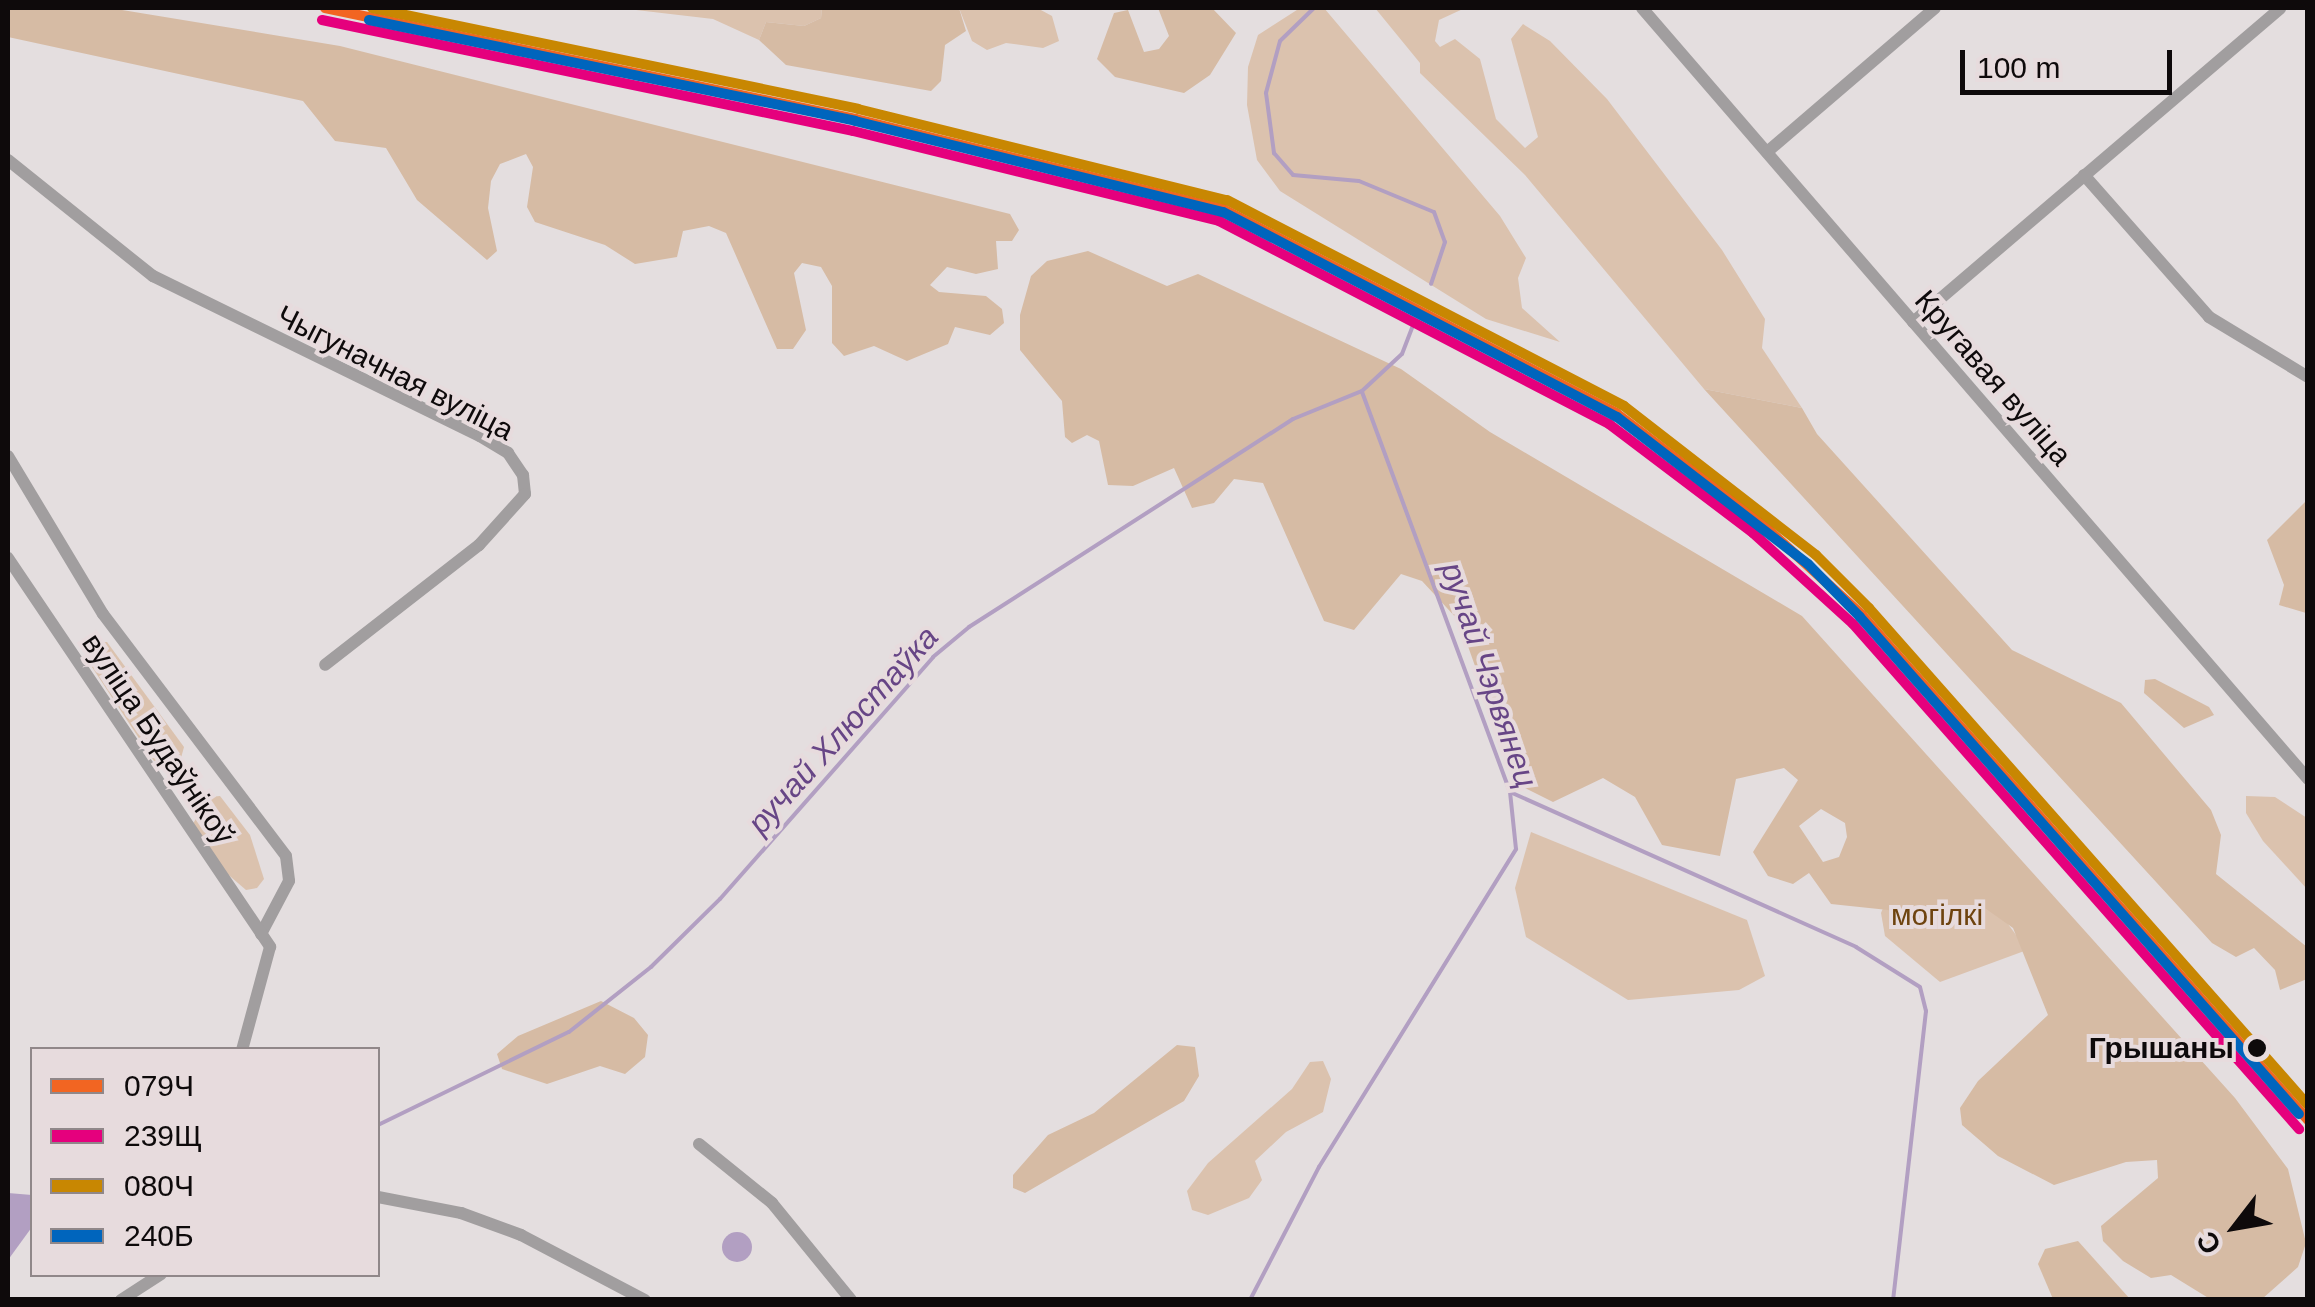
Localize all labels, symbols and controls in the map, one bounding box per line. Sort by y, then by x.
scale bar [1965,30,2178,92]
text: 100 m [1977,51,2060,84]
street label: Кругавая вуліца [1907,283,2079,473]
street label: Чыгуначная вуліца [270,298,520,448]
water label: ручай Чэрвянец [1432,557,1546,793]
water label: ручай Хлюстаўка [740,618,946,842]
street label: вуліца Будаўнікоў [74,627,242,851]
park label: могілкі [1891,897,1983,933]
place label: Грышаны [2089,1030,2234,1066]
marker: Грышаны [2244,1035,2270,1061]
legend [30,1047,380,1277]
text: 079Ч [124,1069,194,1102]
text: 239Щ [124,1119,202,1152]
text: 080Ч [124,1169,194,1202]
north arrow [2185,1177,2285,1277]
text: 240Б [124,1219,194,1252]
text: С [2190,1226,2227,1259]

